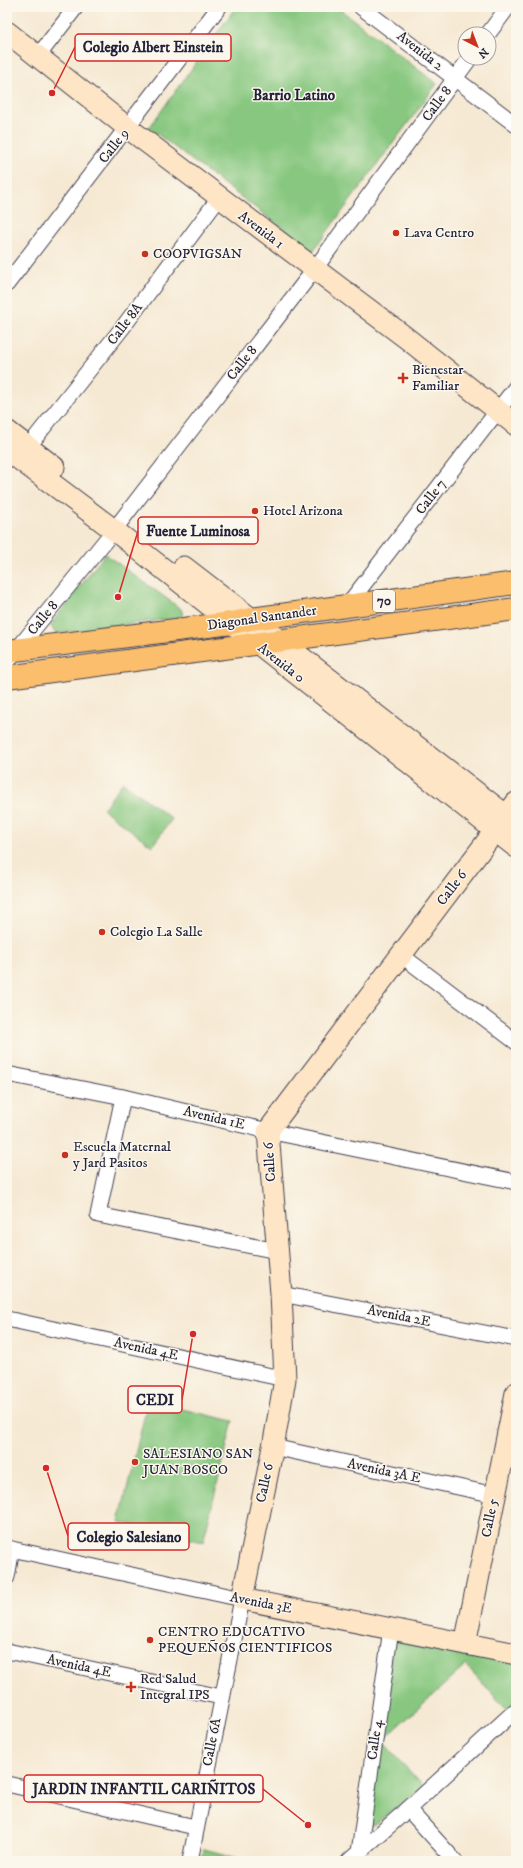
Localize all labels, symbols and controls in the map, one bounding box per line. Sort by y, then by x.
north arrow [457,26,497,66]
street label: Avenida 2 [393,27,447,75]
callout: Colegio Albert Einstein [75,34,231,61]
text: Colegio Albert Einstein [83,38,223,57]
text: N [475,44,491,61]
street label: Calle 8 [418,83,456,125]
district label: Barrio Latino [253,86,336,105]
street label: Calle 9 [95,125,133,167]
street label: Avenida 1 [235,207,287,253]
place label: Lava Centro [404,224,474,242]
marker: Lava Centro [391,228,401,238]
place label: COOPVIGSAN [153,245,243,263]
marker: COOPVIGSAN [140,249,150,259]
street label: Calle 8A [103,298,147,349]
street label: Calle 8 [223,342,261,384]
place label: Bienestar Familiar [412,361,464,395]
marker: Bienestar Familiar [397,372,409,384]
street label: Calle 7 [412,476,450,518]
place label: Hotel Arizona [263,502,343,520]
marker: Hotel Arizona [250,506,260,516]
callout: Fuente Luminosa [138,517,258,544]
text: Fuente Luminosa [146,522,251,541]
road number: 70 [373,590,395,612]
street label: Calle 8 [24,597,62,639]
street label: Diagonal Santander [206,601,319,635]
street label: Avenida 0 [254,639,308,687]
street label: Calle 6 [433,866,472,909]
place label: Colegio La Salle [110,923,203,941]
marker: Colegio La Salle [97,927,107,937]
street label: Avenida 1E [182,1102,247,1134]
place label: Escuela Maternal y Jard Pasitos [73,1138,172,1172]
street label: Calle 6 [260,1141,280,1182]
marker: Escuela Maternal y Jard Pasitos [60,1150,70,1160]
street label: Avenida 2E [366,1301,432,1331]
street label: Avenida 4E [112,1333,180,1365]
callout: CEDI [128,1386,182,1413]
text: CEDI [136,1391,174,1410]
place label: SALESIANO SAN JUAN BOSCO [141,1445,254,1479]
street label: Avenida 3A E [346,1454,422,1488]
marker: SALESIANO SAN JUAN BOSCO [130,1457,140,1467]
street label: Calle 6 [252,1461,278,1504]
street label: Calle 5 [477,1497,503,1539]
callout: Colegio Salesiano [68,1523,189,1550]
text: Colegio Salesiano [77,1528,182,1547]
street label: Avenida 3E [229,1588,294,1618]
place label: CENTRO EDUCATIVO PEQUEÑOS CIENTIFICOS [158,1623,332,1657]
marker: CENTRO EDUCATIVO PEQUEÑOS CIENTIFICOS [145,1635,155,1645]
street label: Avenida 4E [45,1650,113,1682]
place label: Red Salud Integral IPS [140,1670,210,1704]
marker: Red Salud Integral IPS [125,1681,137,1693]
street label: Calle 6A [199,1715,226,1768]
street label: Calle 4 [363,1718,387,1761]
callout: JARDIN INFANTIL CARIÑITOS [24,1775,263,1802]
text: JARDIN INFANTIL CARIÑITOS [31,1779,256,1799]

